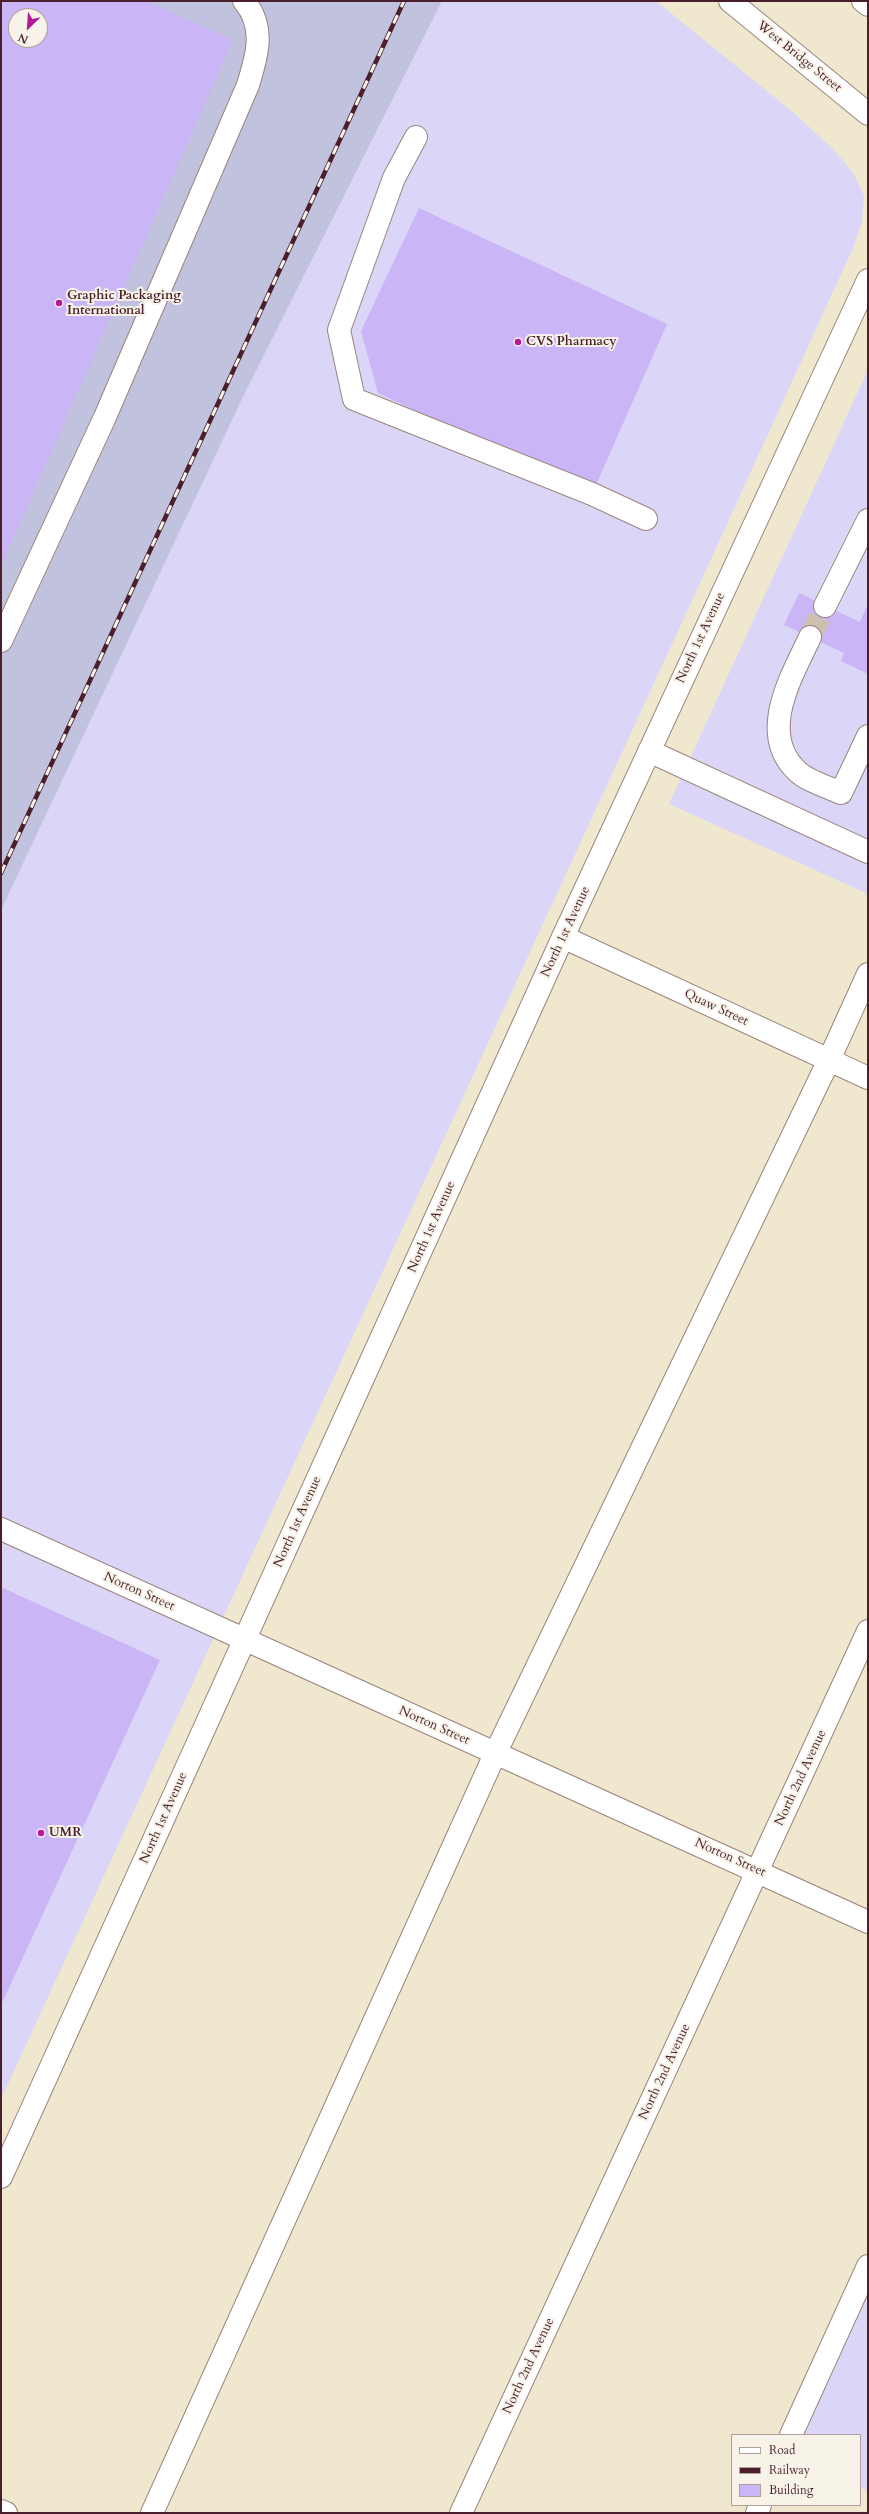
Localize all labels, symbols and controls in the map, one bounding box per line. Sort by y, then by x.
north arrow [8,8,48,48]
street label: West Bridge Street [754,18,844,96]
text: N [16,30,31,47]
place label: Graphic Packaging International [67,288,181,319]
marker: Graphic Packaging International [54,298,64,308]
place label: CVS Pharmacy [526,334,617,350]
marker: CVS Pharmacy [513,337,523,347]
street label: North 1st Avenue [673,590,729,686]
street label: North 1st Avenue [538,884,594,980]
street label: Quaw Street [681,986,751,1030]
street label: North 1st Avenue [405,1179,459,1275]
street label: North 1st Avenue [271,1474,325,1570]
street label: Norton Street [101,1569,177,1615]
street label: Norton Street [396,1703,472,1749]
street label: North 2nd Avenue [772,1727,830,1829]
street label: North 1st Avenue [137,1770,191,1866]
place label: UMR [49,1825,82,1841]
marker: UMR [36,1828,46,1838]
street label: Norton Street [692,1835,768,1881]
street label: North 2nd Avenue [636,2021,694,2123]
street label: North 2nd Avenue [500,2315,558,2417]
legend [731,2434,861,2506]
text: Road [769,2442,795,2458]
text: Railway [769,2462,810,2478]
text: Building [769,2482,813,2498]

